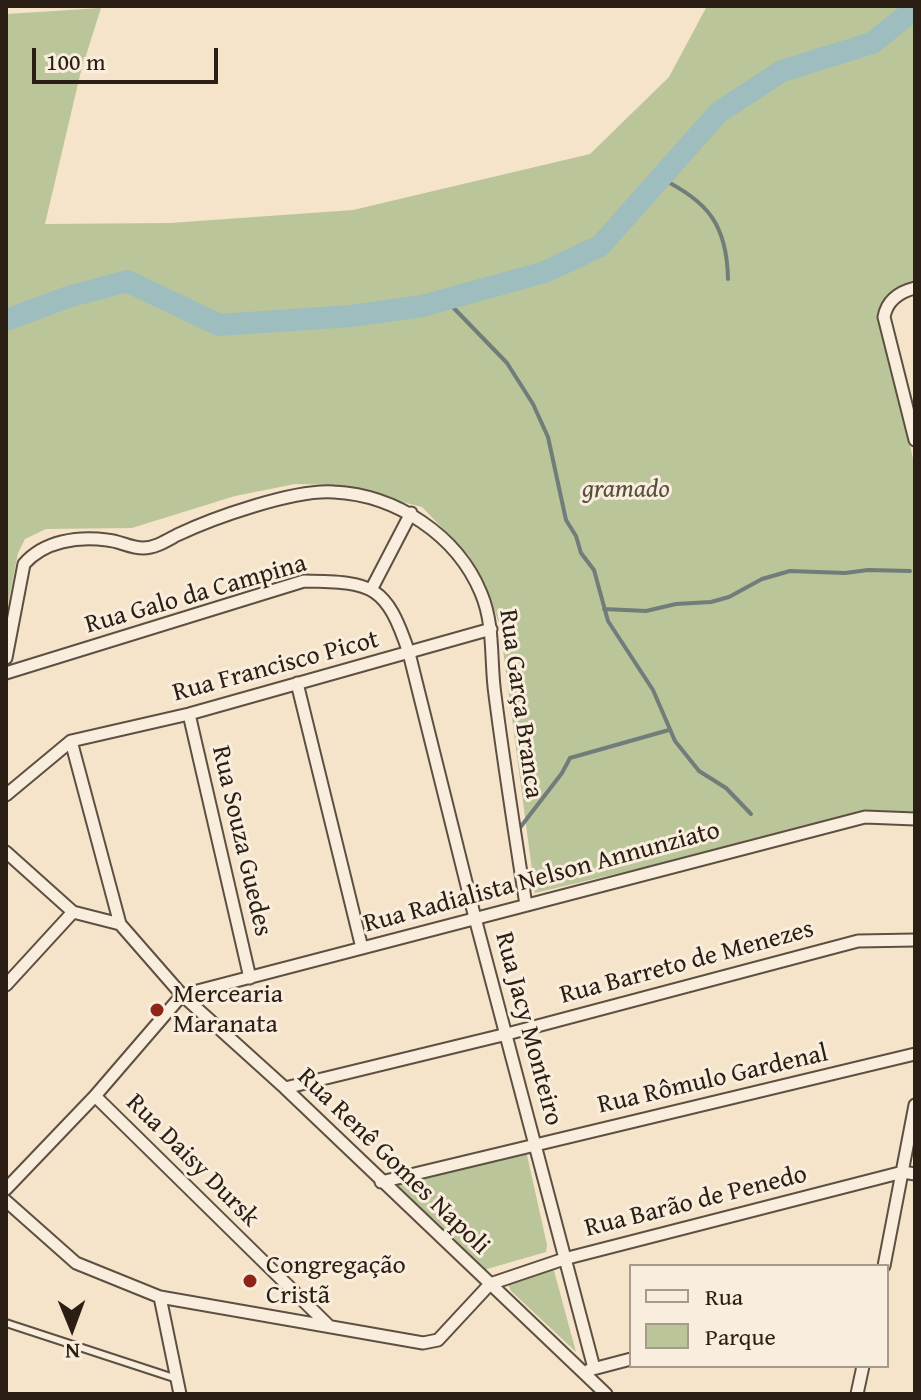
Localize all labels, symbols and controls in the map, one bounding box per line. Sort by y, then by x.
scale bar [36,32,222,82]
text: 100 m [46,44,106,79]
park label: gramado [582,474,670,506]
street label: Rua Galo da Campina [82,548,310,642]
street label: Rua Garça Branca [491,607,549,801]
street label: Rua Francisco Picot [170,624,382,710]
street label: Rua Souza Guedes [204,743,278,939]
street label: Rua Radialista Nelson Annunziato [361,815,723,941]
street label: Rua Barreto de Menezes [557,914,817,1012]
street label: Rua Jacy Monteiro [487,929,569,1129]
place label: Mercearia Maranata [173,979,283,1040]
marker: Mercearia Maranata [148,1001,166,1019]
street label: Rua Rômulo Gardenal [595,1038,831,1122]
street label: Rua Renê Gomes Napoli [290,1062,496,1262]
street label: Rua Daisy Dursk [119,1088,265,1234]
street label: Rua Barão de Penedo [582,1159,810,1245]
place label: Congregação Cristã [266,1250,406,1312]
legend [629,1264,889,1368]
marker: Congregação Cristã [241,1272,259,1290]
text: Rua [705,1279,743,1314]
north arrow [32,1288,112,1368]
text: Parque [705,1319,776,1354]
text: N [65,1336,80,1368]

